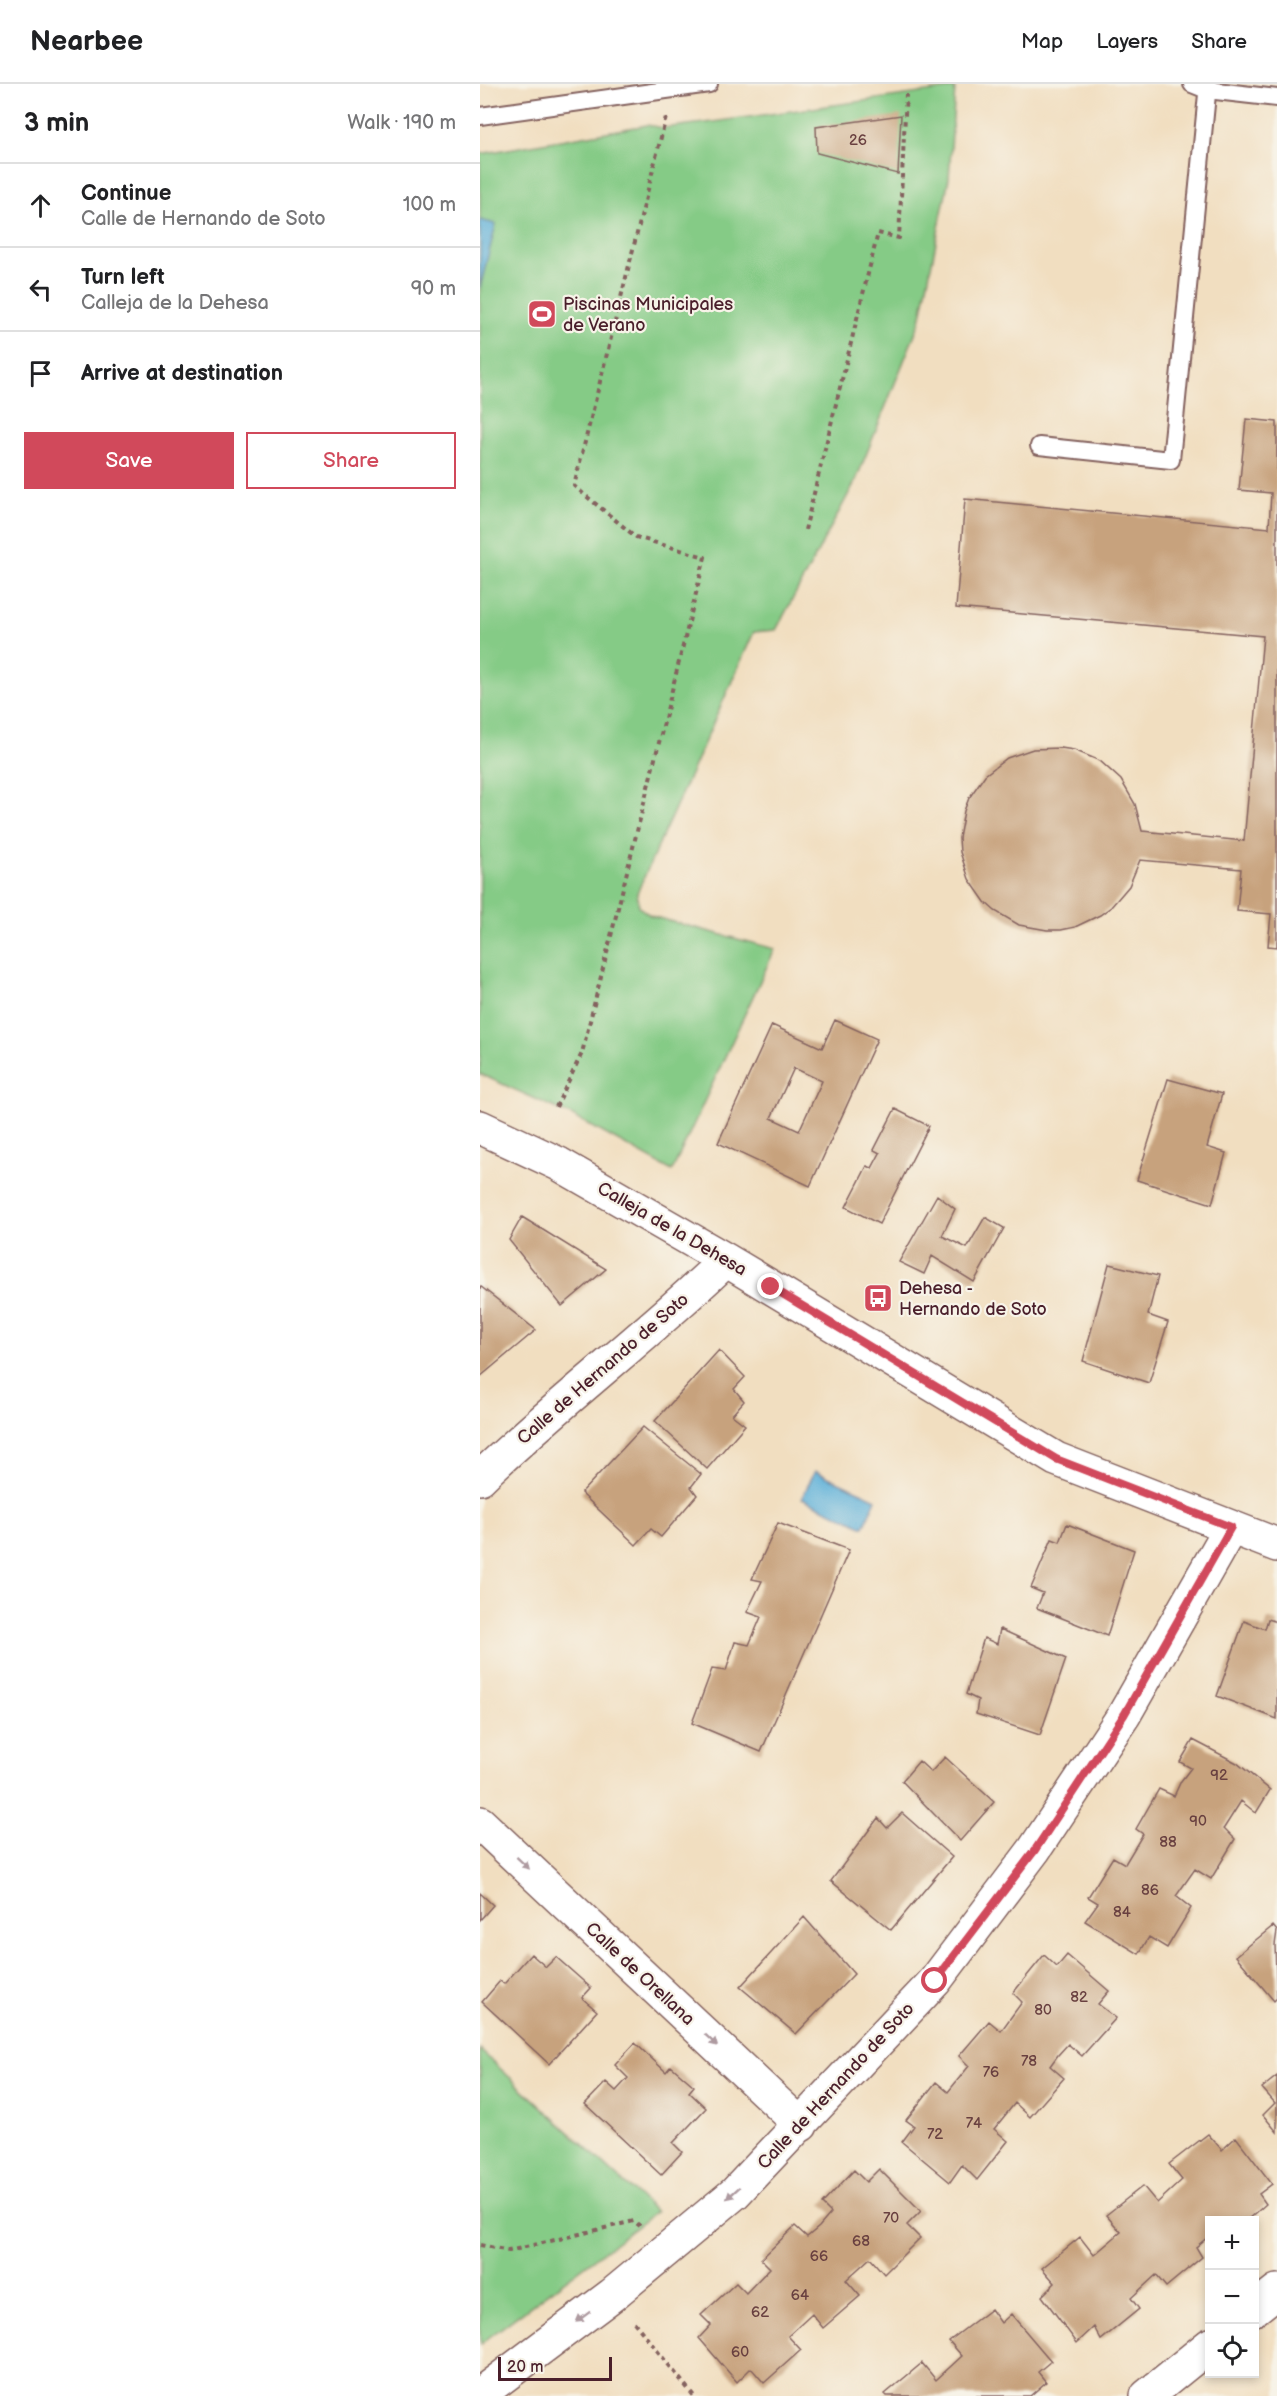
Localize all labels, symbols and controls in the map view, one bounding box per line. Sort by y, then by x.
text: Nearbee [30,25,143,58]
text: Map [1021,29,1063,54]
text: Layers [1096,29,1158,54]
text: Share [1191,29,1247,54]
text: 3 min [24,108,89,139]
text: Walk · 190 m [347,111,456,135]
house number: 26 [849,131,867,150]
text: Continue [81,180,171,207]
icon: ahead [24,189,57,222]
text: 100 m [403,193,456,217]
text: Calle de Hernando de Soto [81,207,326,231]
text: Turn left [81,264,165,291]
icon: left [24,273,57,306]
text: 90 m [411,277,456,301]
text: Calleja de la Dehesa [81,291,269,315]
place label: Piscinas Municipales de Verano [563,294,733,336]
sports icon: Piscinas Municipales de Verano [526,298,558,330]
icon: arrive [24,357,57,390]
text: Arrive at destination [81,360,283,387]
button: Save [24,432,234,489]
button: Share [246,432,456,489]
street label: Calleja de la Dehesa [594,1178,750,1280]
route end [757,1273,783,1299]
place label: Dehesa - Hernando de Soto [899,1278,1047,1320]
bus stop icon: Dehesa - Hernando de Soto [862,1282,894,1314]
street label: Calle de Hernando de Soto [513,1289,693,1449]
house number: 92 [1210,1766,1228,1785]
house number: 90 [1189,1812,1207,1831]
house number: 88 [1159,1833,1177,1852]
one-way arrow [515,1856,530,1870]
house number: 86 [1141,1881,1159,1900]
house number: 84 [1113,1903,1131,1922]
street label: Calle de Orellana [581,1918,699,2030]
route start [921,1967,947,1993]
house number: 82 [1070,1988,1088,2007]
street label: Calle de Hernando de Soto [753,1998,919,2174]
house number: 80 [1034,2001,1052,2020]
one-way arrow [703,2033,718,2047]
house number: 78 [1021,2052,1037,2071]
house number: 76 [983,2063,999,2082]
house number: 74 [966,2114,982,2133]
house number: 72 [927,2125,943,2144]
one-way arrow [726,2186,741,2200]
house number: 70 [883,2209,899,2228]
map controls [1205,2216,1259,2378]
button: + [1205,2216,1259,2270]
house number: 68 [852,2232,870,2251]
house number: 66 [810,2247,828,2266]
button: − [1205,2270,1259,2324]
house number: 64 [791,2286,809,2305]
house number: 62 [751,2303,769,2322]
one-way arrow [575,2311,591,2323]
button: locate [1205,2324,1259,2378]
house number: 60 [731,2343,749,2362]
scale bar [498,2354,612,2382]
text: 20 m [507,2358,543,2377]

